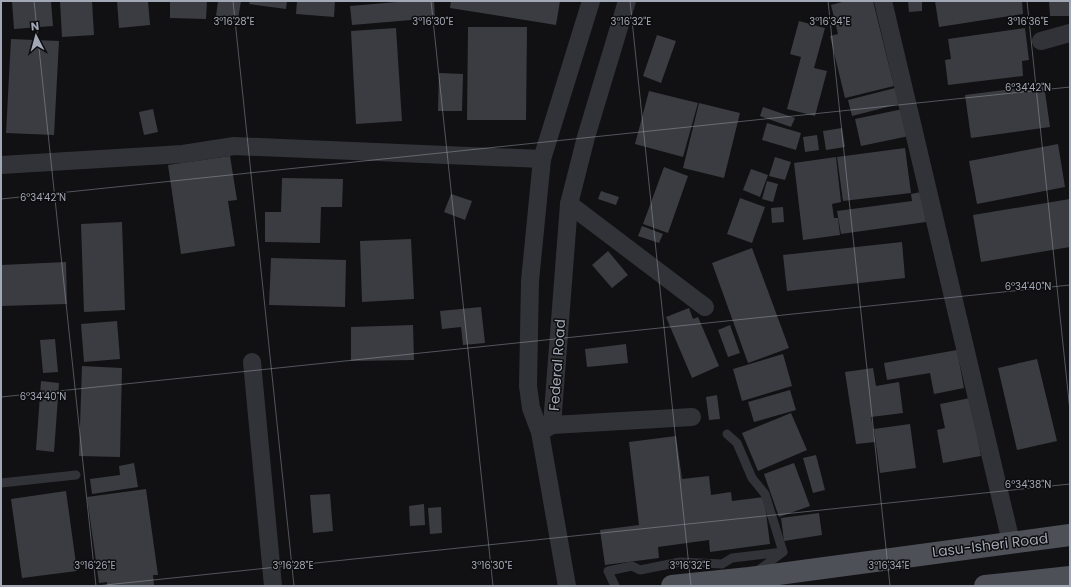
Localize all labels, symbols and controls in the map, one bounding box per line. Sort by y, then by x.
text: 3°16'28"E [213,14,255,29]
text: 3°16'30"E [412,14,454,29]
text: 3°16'32"E [611,14,651,29]
text: 3°16'34"E [809,14,851,29]
text: 3°16'36"E [1007,14,1049,29]
north arrow [16,16,56,56]
text: N [30,18,40,34]
text: 6°34'42"N [1005,80,1051,95]
text: 6°34'42"N [20,190,66,205]
text: 6°34'40"N [1005,279,1051,294]
street label: Federal Road [544,318,570,412]
text: 6°34'40"N [20,389,66,404]
text: 6°34'38"N [1005,477,1051,492]
street label: Lasu-Isheri Road [931,528,1049,562]
text: 3°16'26"E [74,558,116,573]
text: 3°16'28"E [272,558,314,573]
text: 3°16'30"E [471,558,513,573]
text: 3°16'32"E [670,558,710,573]
text: 3°16'34"E [868,558,910,573]

